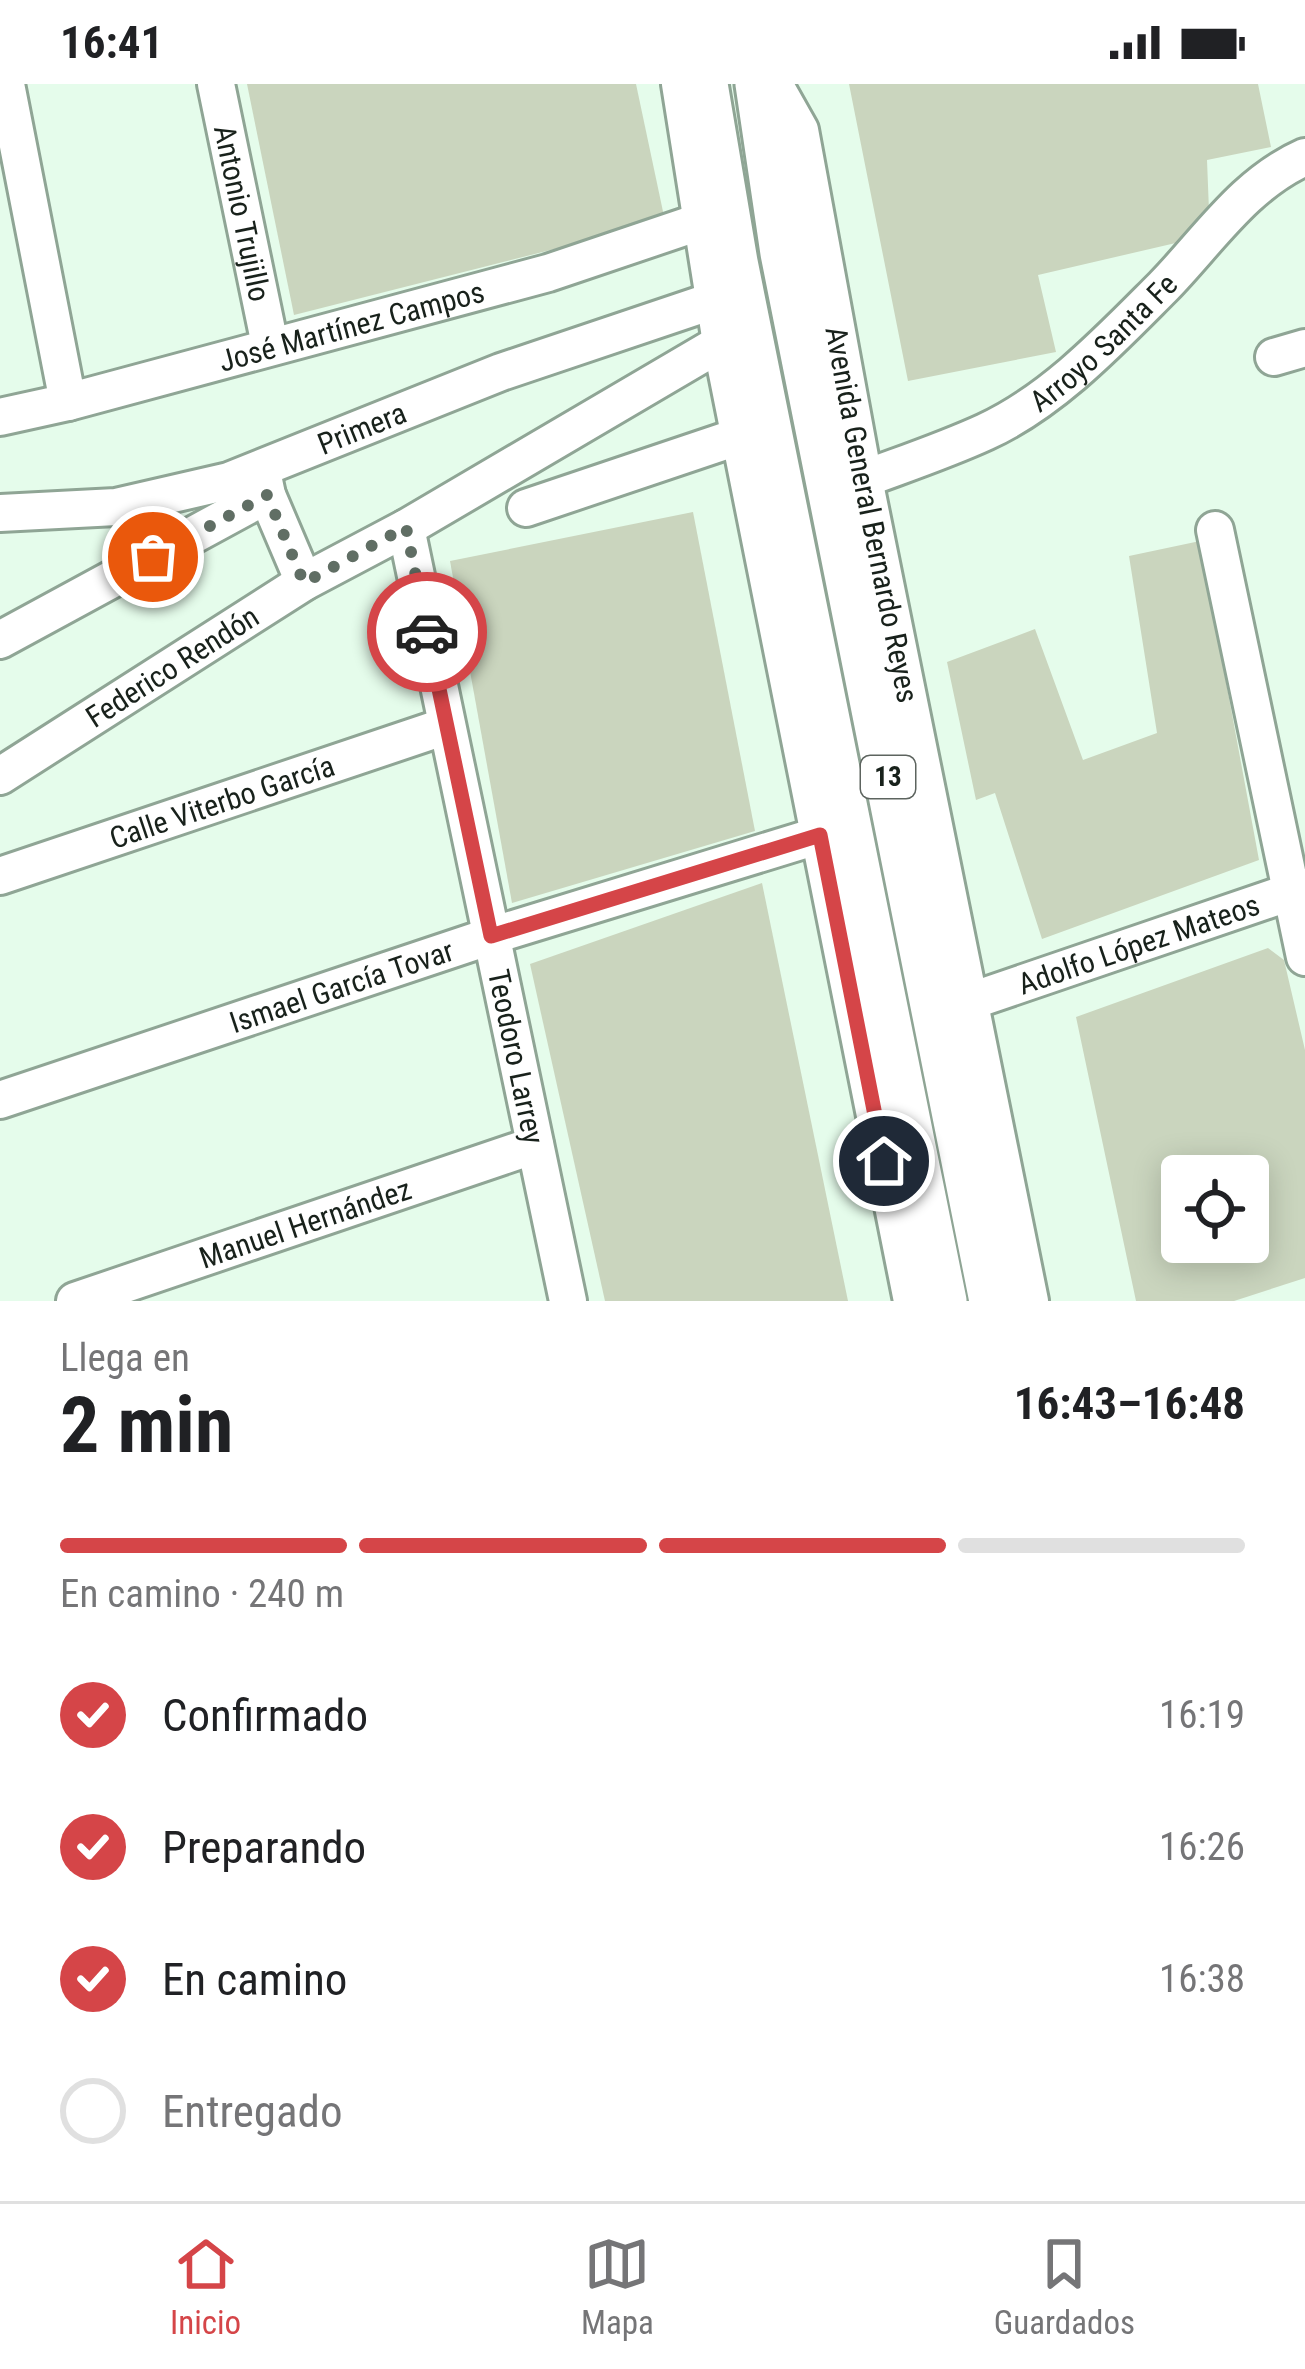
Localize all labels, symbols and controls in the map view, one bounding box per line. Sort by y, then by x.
text: 16:41 [60,16,163,69]
street label: Antonio Trujillo [207,122,278,304]
street label: Arroyo Santa Fe [1023,266,1184,419]
street label: José Martínez Campos [215,273,488,378]
street label: Avenida General Bernardo Reyes [819,324,926,705]
street label: Primera [312,394,411,461]
pin [102,506,204,608]
icon: bag [120,524,186,590]
courier [367,572,487,692]
street label: Federico Rendón [79,598,265,734]
icon: car [394,599,460,665]
street label: Calle Viterbo García [105,747,339,855]
road number: 13 [861,756,915,798]
street label: Adolfo López Mateos [1013,886,1264,1001]
street label: Ismael García Tovar [225,932,458,1040]
street label: Teodoro Larrey [481,966,552,1147]
pin [833,1110,935,1212]
icon: home [851,1128,917,1194]
map controls [1161,1155,1269,1263]
button: locate [1161,1155,1269,1263]
street label: Manuel Hernández [195,1171,416,1275]
text: Llega en [60,1335,190,1381]
text: 16:43–16:48 [1014,1377,1245,1430]
text: 2 min [60,1380,233,1471]
text: En camino · 240 m [60,1571,344,1617]
icon: check [60,1682,126,1748]
text: Confirmado [162,1689,368,1742]
text: 16:19 [1159,1692,1245,1738]
icon: check [60,1814,126,1880]
text: Preparando [162,1821,366,1874]
text: 16:26 [1159,1824,1245,1870]
icon: check [60,1946,126,2012]
text: En camino [162,1953,347,2006]
text: 16:38 [1159,1956,1245,2002]
text: Entregado [162,2085,343,2138]
tab: Inicio [170,2231,241,2342]
tab: Mapa [581,2231,654,2342]
tab: Guardados [994,2231,1135,2342]

